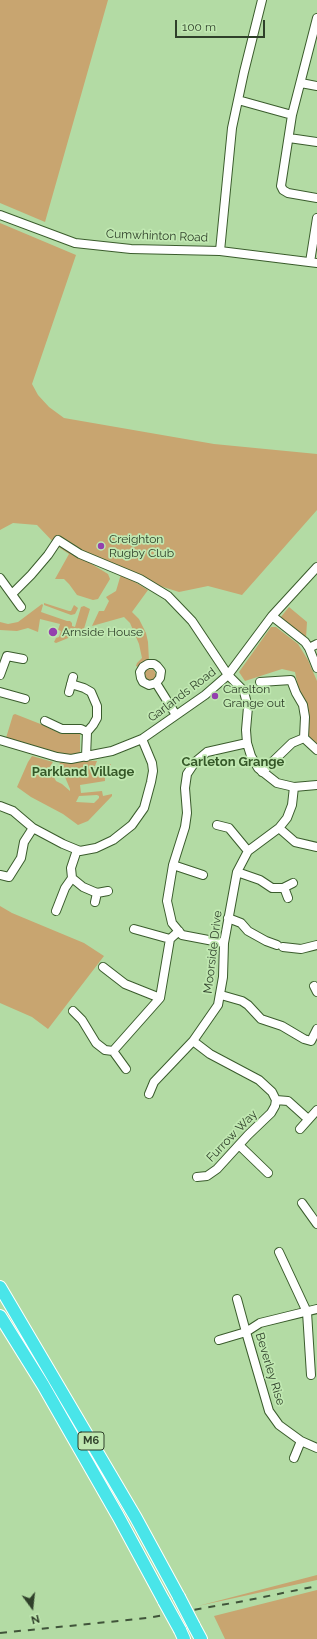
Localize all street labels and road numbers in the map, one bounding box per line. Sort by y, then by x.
street label: Cumwhinton Road [106,227,208,245]
street label: Garlands Road [145,665,219,725]
street label: Moorside Drive [201,910,225,994]
street label: Furrow Way [204,1107,260,1165]
street label: Beverley Rise [252,1331,288,1407]
road number: M6 [78,1432,104,1450]

